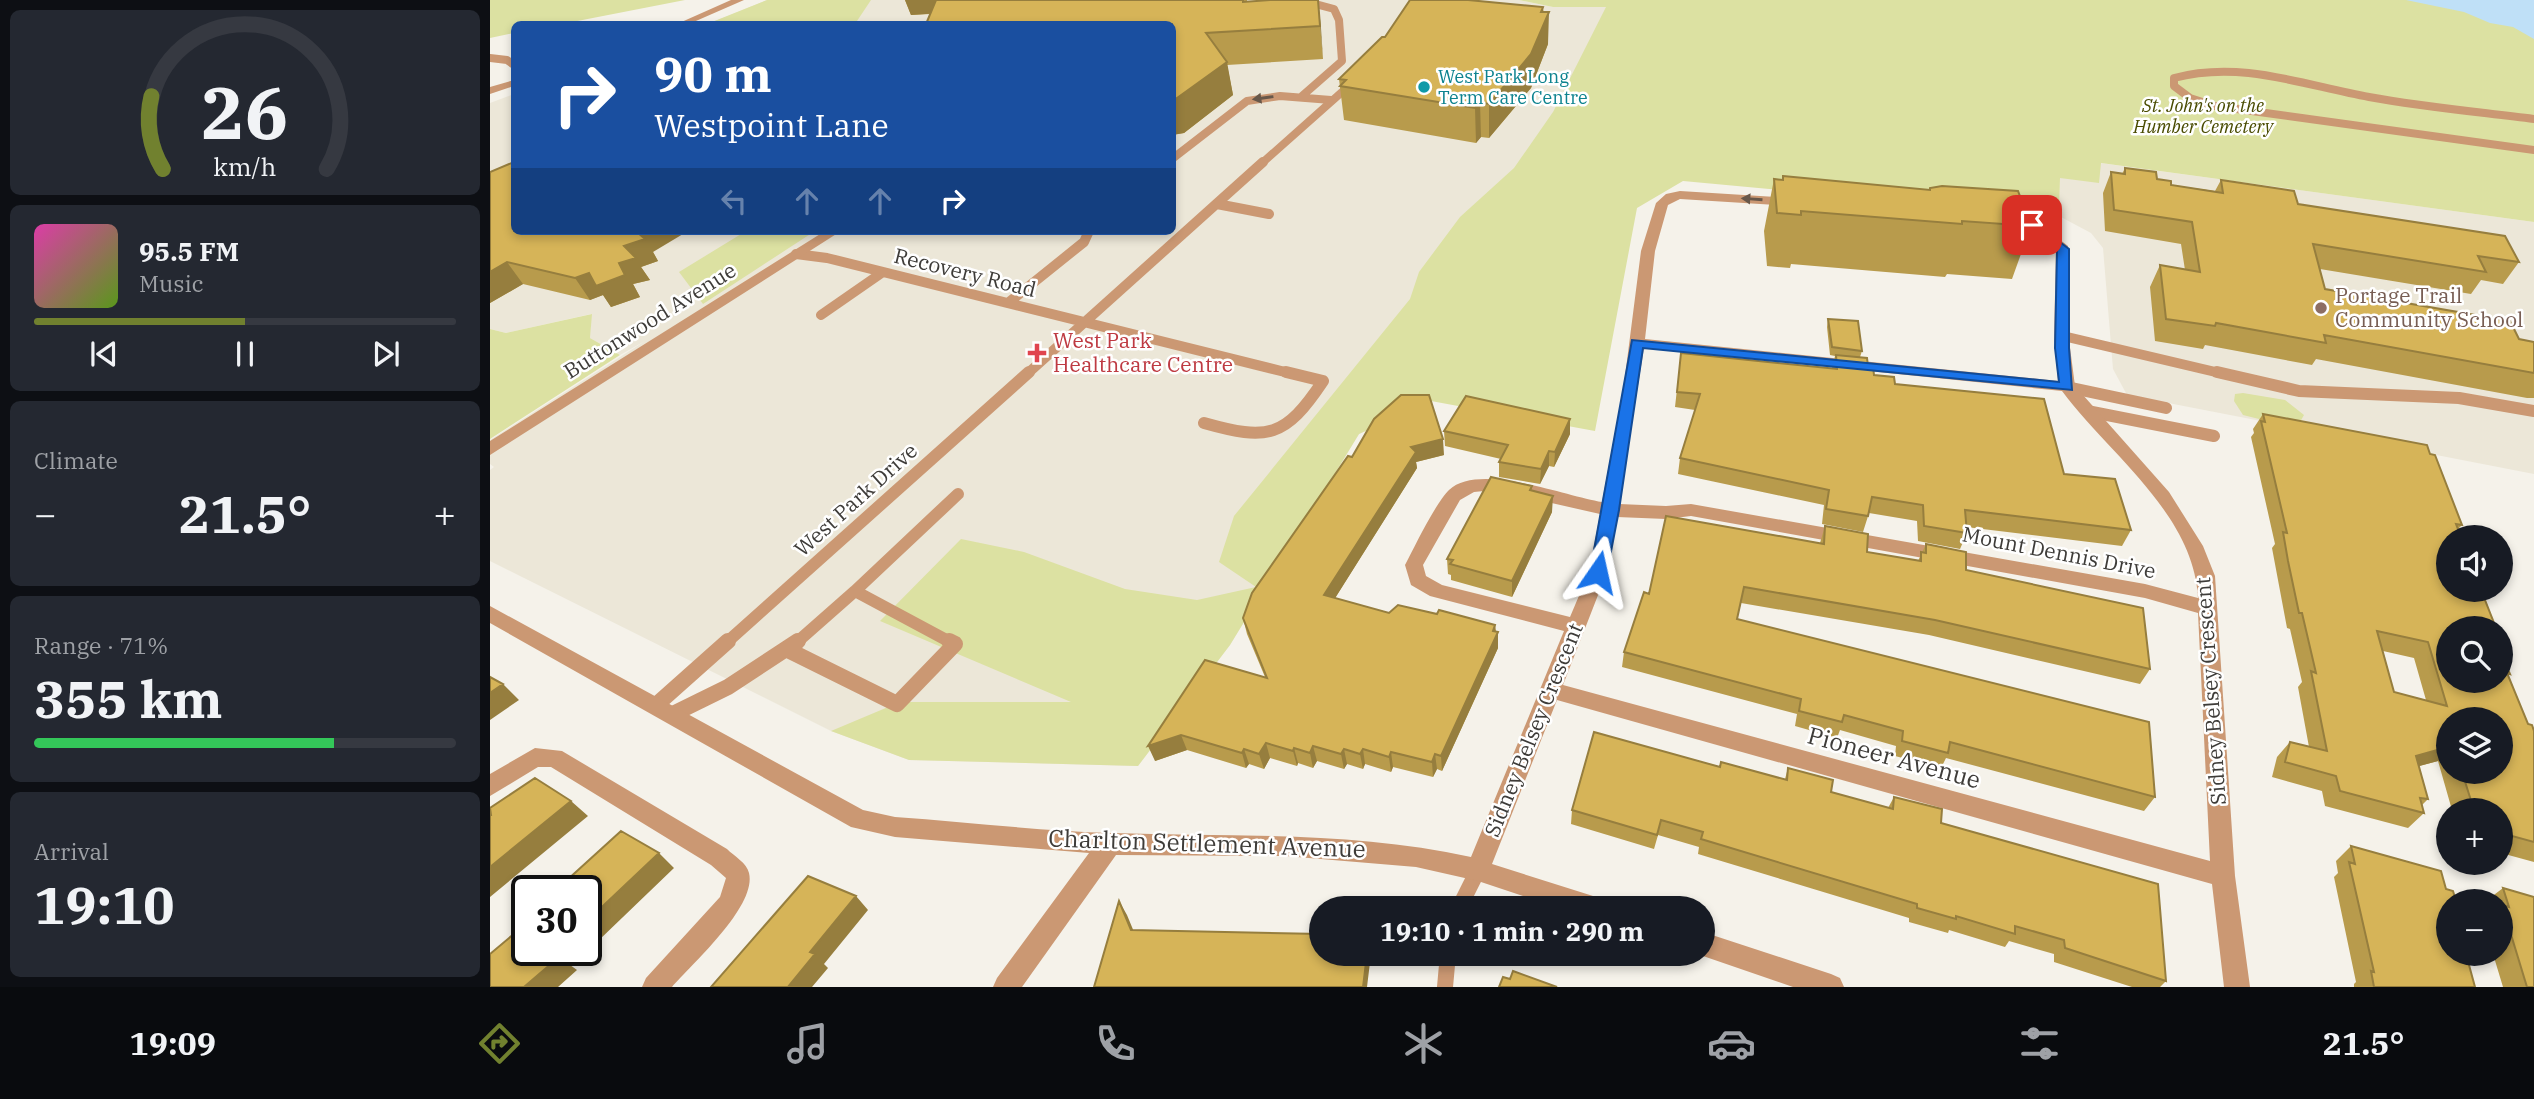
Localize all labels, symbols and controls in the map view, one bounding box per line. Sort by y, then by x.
text: 90 m [654,42,772,105]
icon: right [539,49,630,140]
text: 26 [201,64,289,159]
place label: West Park Long Term Care Centre [1438,65,1588,109]
marker: West Park Long Term Care Centre [1416,79,1432,95]
one-way arrow [1252,93,1274,104]
park label: St. John's on the Humber Cemetery [2132,94,2275,138]
text: Westpoint Lane [654,104,889,146]
text: km/h [213,150,277,183]
icon: left [715,182,753,220]
icon: ahead [788,182,826,220]
icon: ahead [861,182,899,220]
icon: right [934,182,972,220]
one-way arrow [1740,193,1762,204]
pin [2002,195,2062,255]
icon: arrive [2013,206,2051,244]
text: 95.5 FM [139,234,239,268]
street label: Recovery Road [891,241,1040,303]
street label: Buttonwood Avenue [558,256,741,385]
text: Music [139,268,204,298]
place label: Portage Trail Community School [2335,281,2523,333]
marker: Portage Trail Community School [2313,300,2329,316]
place label: West Park Healthcare Centre [1053,326,1233,378]
icon: previous [85,335,123,373]
icon: pause [226,335,264,373]
icon: next [367,335,405,373]
marker: West Park Healthcare Centre [1027,343,1047,363]
street label: West Park Drive [788,436,923,562]
text: Climate [34,445,118,475]
text: 21.5° [179,480,311,547]
text: − [34,489,57,538]
text: + [433,489,456,538]
street label: Mount Dennis Drive [1960,520,2158,585]
map controls [2436,525,2513,966]
button: sound [2436,525,2513,602]
position arrow [1561,535,1635,609]
street label: Sidney Belsey Crescent [2188,576,2232,806]
button: search [2436,616,2513,693]
street label: Sidney Belsey Crescent [1477,619,1589,841]
text: Range · 71% [34,630,168,660]
text: 355 km [34,665,223,732]
button: layers [2436,707,2513,784]
street label: Pioneer Avenue [1804,719,1984,795]
button: + [2436,798,2513,875]
street label: Charlton Settlement Avenue [1048,821,1366,865]
text: Arrival [34,836,109,866]
text: 19:10 [34,871,175,938]
speed limit sign: 30 [511,875,602,966]
button: − [2436,889,2513,966]
text: 19:10 · 1 min · 290 m [1380,914,1644,948]
icon: directions [475,1019,524,1068]
icon: music [783,1019,832,1068]
icon: phone [1091,1019,1140,1068]
icon: climate [1399,1019,1448,1068]
icon: car [1707,1019,1756,1068]
icon: filters [2015,1019,2064,1068]
text: 19:09 [129,1022,216,1064]
text: 21.5° [2323,1022,2404,1064]

